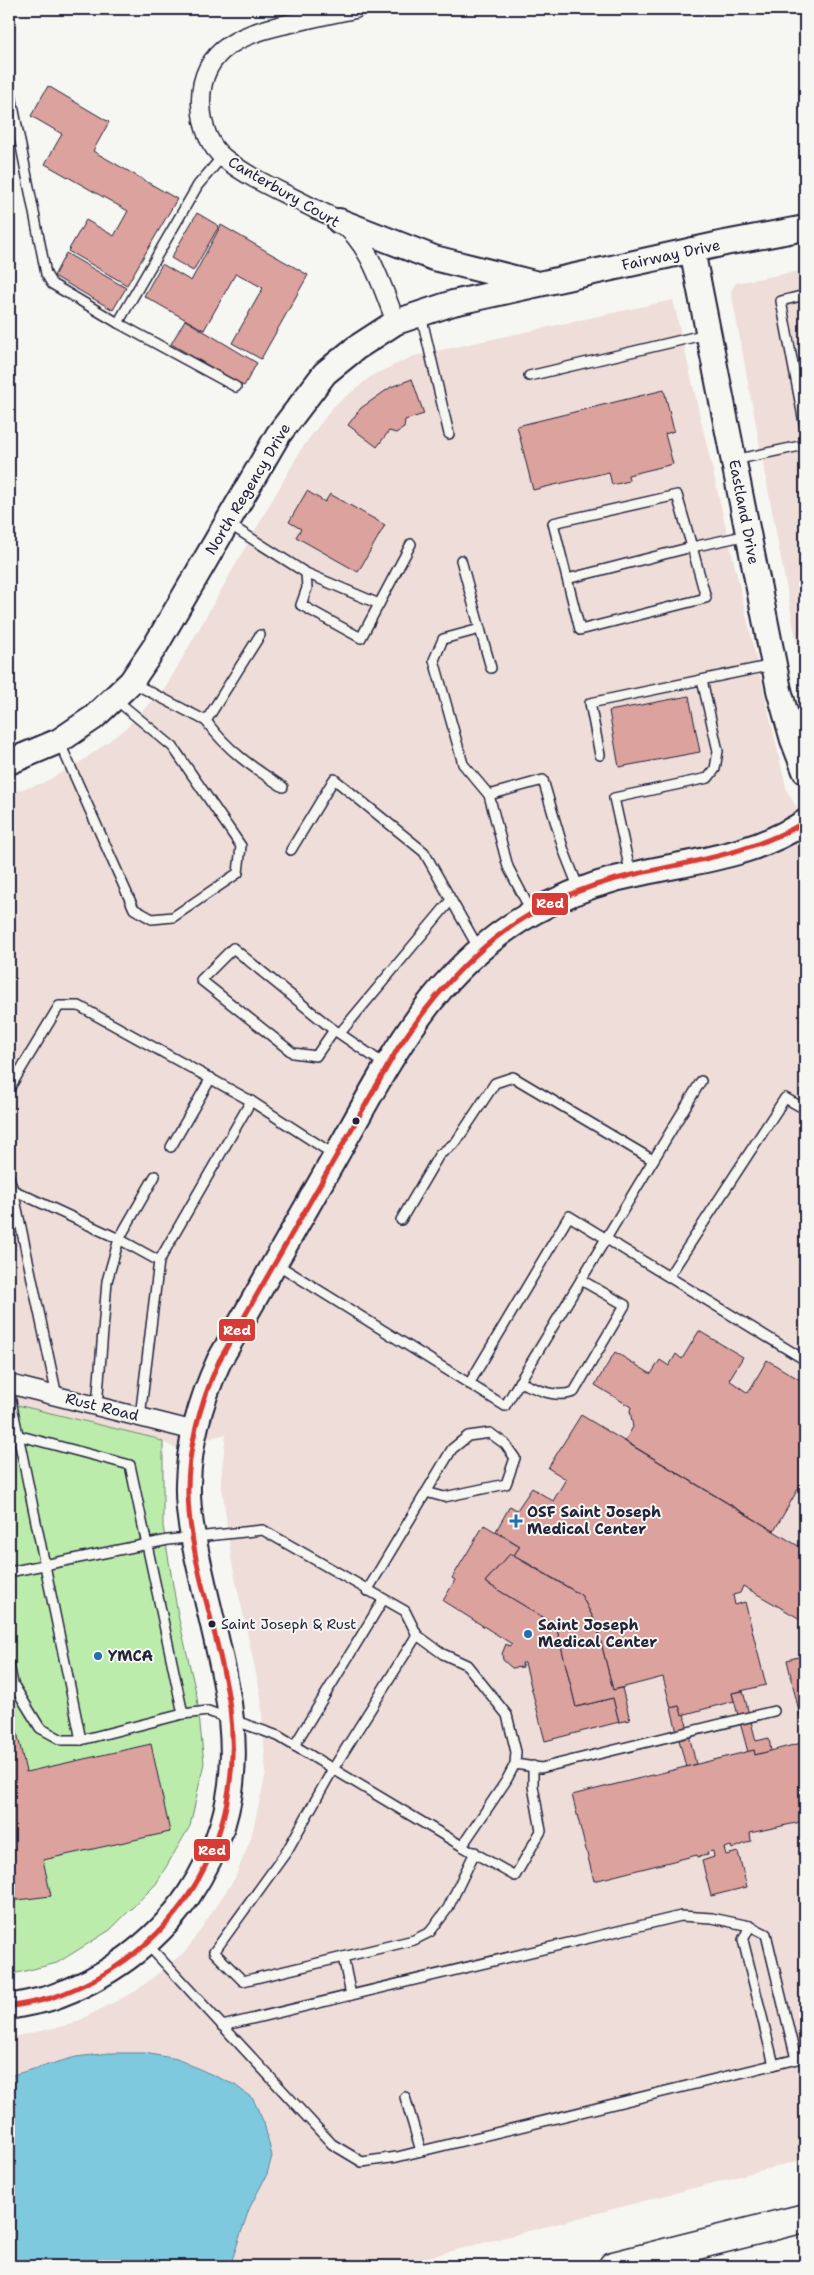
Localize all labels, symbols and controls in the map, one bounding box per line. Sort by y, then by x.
street label: Canterbury Court [224,152,344,232]
street label: Fairway Drive [620,235,722,275]
street label: North Regency Drive [201,419,295,559]
street label: Eastland Drive [724,458,764,566]
line badge: Red [531,892,569,916]
text: Red [536,894,564,912]
unlabelled marker [351,1116,361,1126]
line badge: Red [218,1318,256,1342]
text: Red [223,1321,251,1339]
street label: Rust Road [63,1388,141,1426]
place label: OSF Saint Joseph Medical Center [527,1502,661,1539]
marker: OSF Saint Joseph Medical Center [509,1514,523,1528]
place label: Saint Joseph & Rust [221,1615,356,1633]
place label: Saint Joseph Medical Center [538,1615,657,1652]
marker: Saint Joseph & Rust [207,1619,217,1629]
marker: Saint Joseph Medical Center [522,1628,534,1640]
place label: YMCA [108,1646,154,1666]
marker: YMCA [92,1650,104,1662]
line badge: Red [193,1838,231,1862]
text: Red [198,1841,226,1859]

